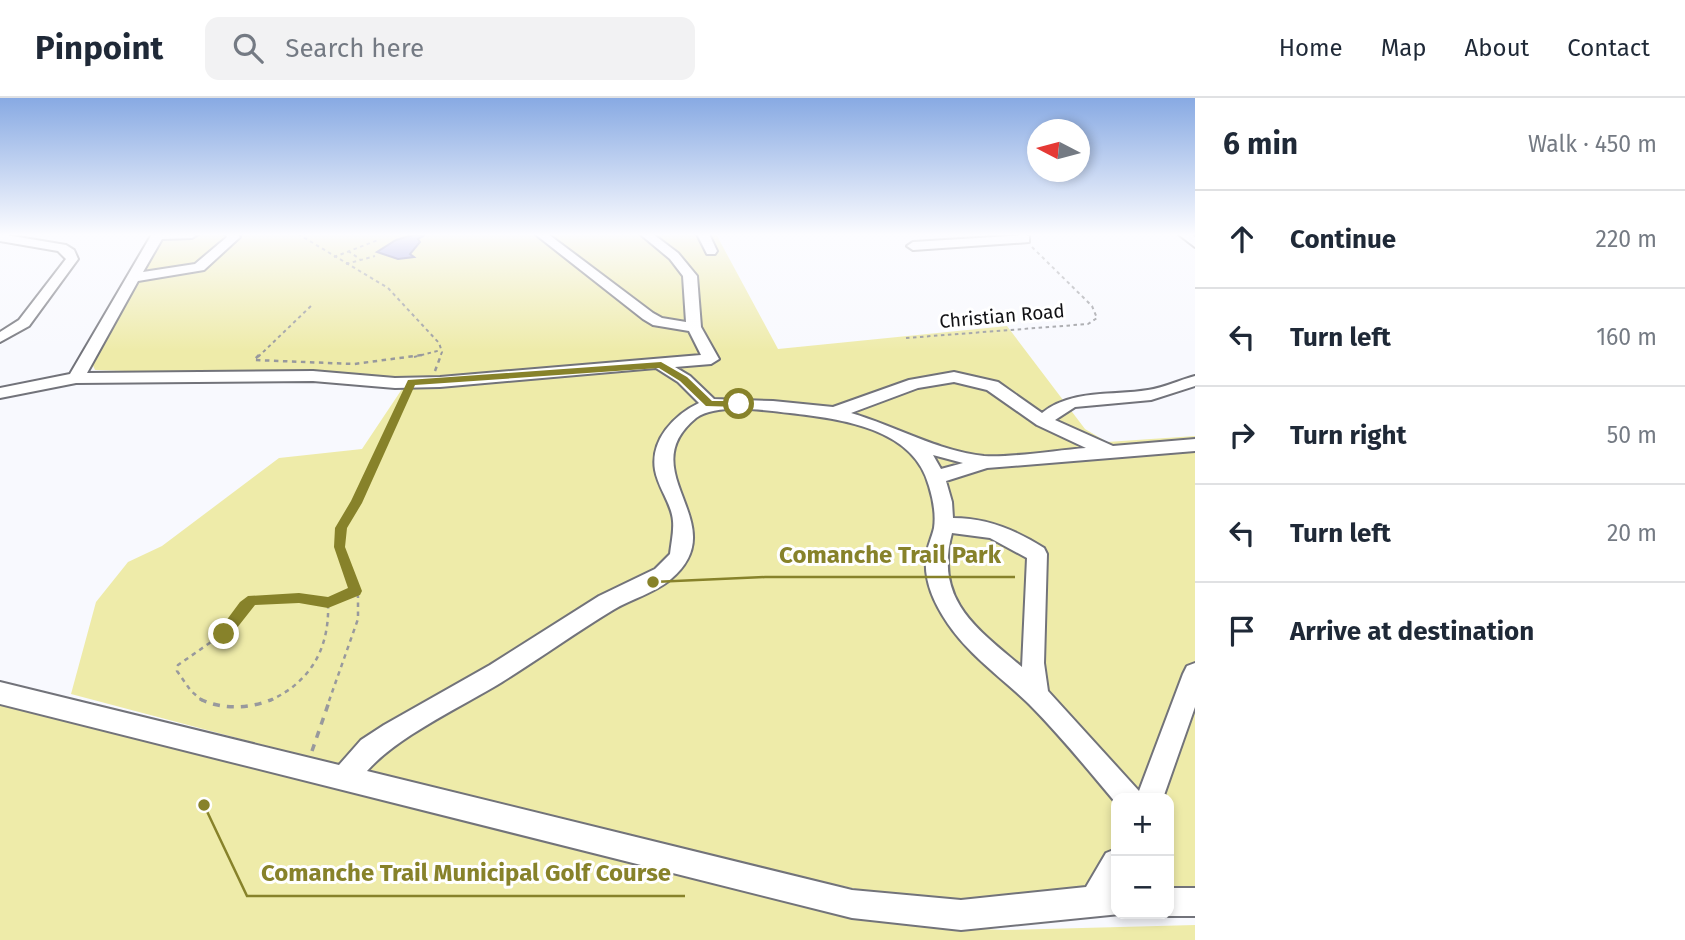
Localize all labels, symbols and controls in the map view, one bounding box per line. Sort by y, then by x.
search box [205,17,695,80]
text: Pinpoint [35,28,163,68]
icon: search [229,29,267,67]
text: Search here [285,33,424,64]
text: Home [1279,34,1343,62]
text: Map [1381,34,1427,62]
text: About [1465,34,1529,62]
text: Contact [1567,34,1650,62]
north arrow [1027,119,1090,182]
text: 6 min [1223,126,1298,162]
text: Walk · 450 m [1528,130,1657,158]
icon: ahead [1223,220,1261,258]
text: Continue [1290,224,1396,255]
text: 220 m [1596,225,1657,253]
street label: Christian Road [938,299,1066,333]
icon: left [1223,318,1261,356]
text: Turn left [1290,322,1391,353]
text: 160 m [1596,323,1657,351]
route start [723,388,754,419]
icon: right [1223,416,1261,454]
text: Turn right [1290,420,1407,451]
text: 50 m [1607,421,1657,449]
icon: left [1223,514,1261,552]
text: Turn left [1290,518,1391,549]
text: 20 m [1607,519,1657,547]
callout: Comanche Trail Park [765,532,1015,577]
text: Comanche Trail Park [779,541,1002,569]
icon: arrive [1223,612,1261,650]
text: Arrive at destination [1290,616,1534,647]
route end [208,618,239,649]
map controls [1111,793,1174,919]
button: + [1111,793,1174,856]
callout: Comanche Trail Municipal Golf Course [247,851,685,896]
button: − [1111,856,1174,919]
text: Comanche Trail Municipal Golf Course [261,859,671,887]

